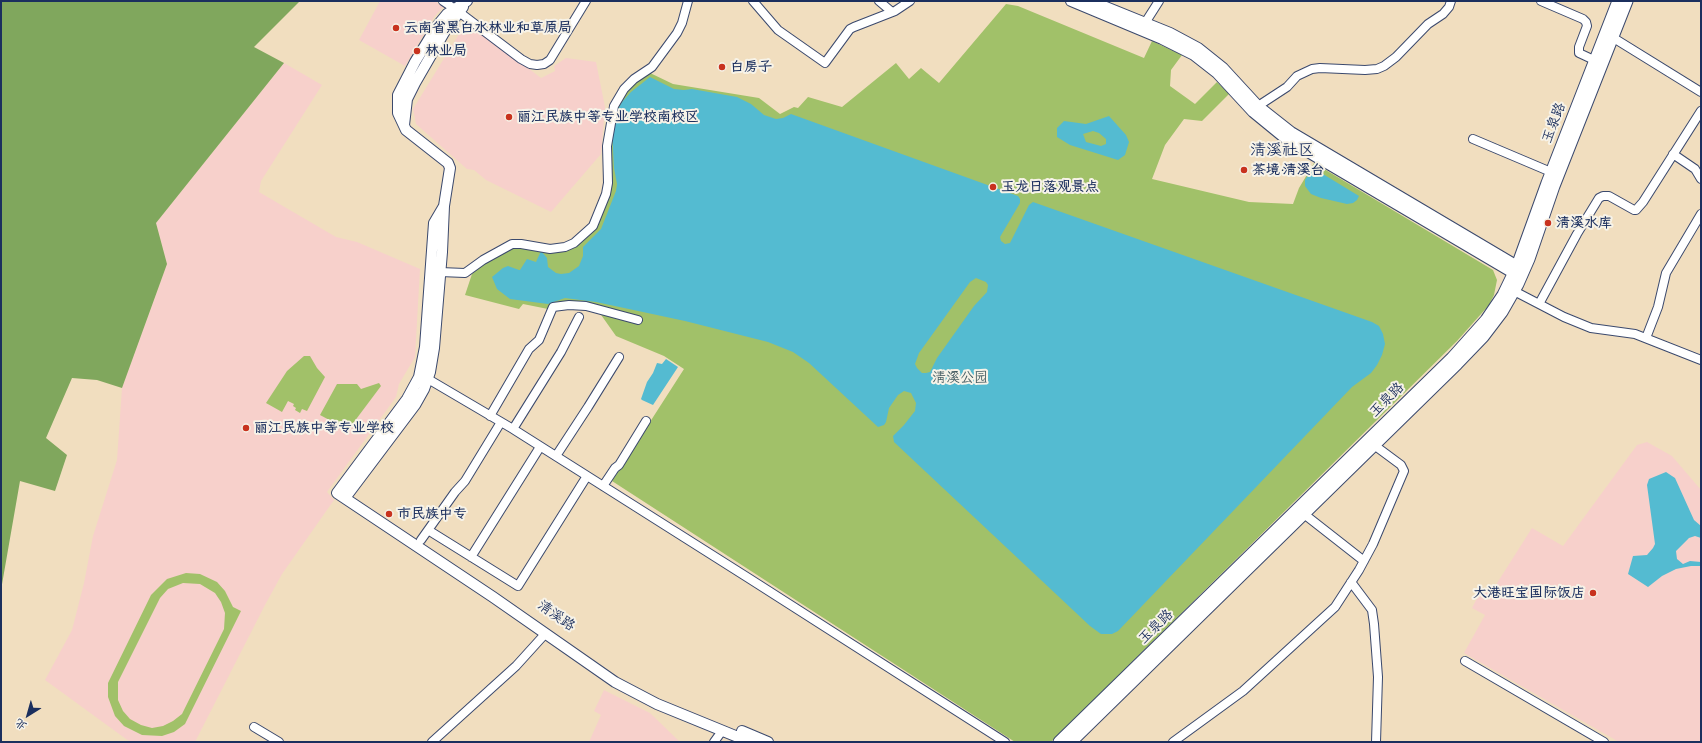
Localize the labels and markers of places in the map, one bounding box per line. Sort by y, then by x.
place label: 云南省黑白水林业和草原局 [404,20,572,36]
marker: 云南省黑白水林业和草原局 [391,23,401,33]
place label: 林业局 [425,43,467,59]
marker: 林业局 [412,46,422,56]
place label: 白房子 [730,59,772,75]
marker: 白房子 [717,62,727,72]
place label: 丽江民族中等专业学校南校区 [517,109,699,125]
marker: 丽江民族中等专业学校南校区 [504,112,514,122]
place label: 茶境·清溪台 [1252,162,1325,178]
marker: 茶境·清溪台 [1239,165,1249,175]
place label: 玉龙日落观景点 [1001,179,1099,195]
marker: 玉龙日落观景点 [988,182,998,192]
place label: 清溪水库 [1556,215,1612,231]
marker: 清溪水库 [1543,218,1553,228]
place label: 丽江民族中等专业学校 [254,420,394,436]
marker: 丽江民族中等专业学校 [241,423,251,433]
place label: 市民族中专 [397,506,467,522]
marker: 市民族中专 [384,509,394,519]
place label: 大港旺宝国际饭店 [1473,585,1585,601]
marker: 大港旺宝国际饭店 [1588,588,1598,598]

